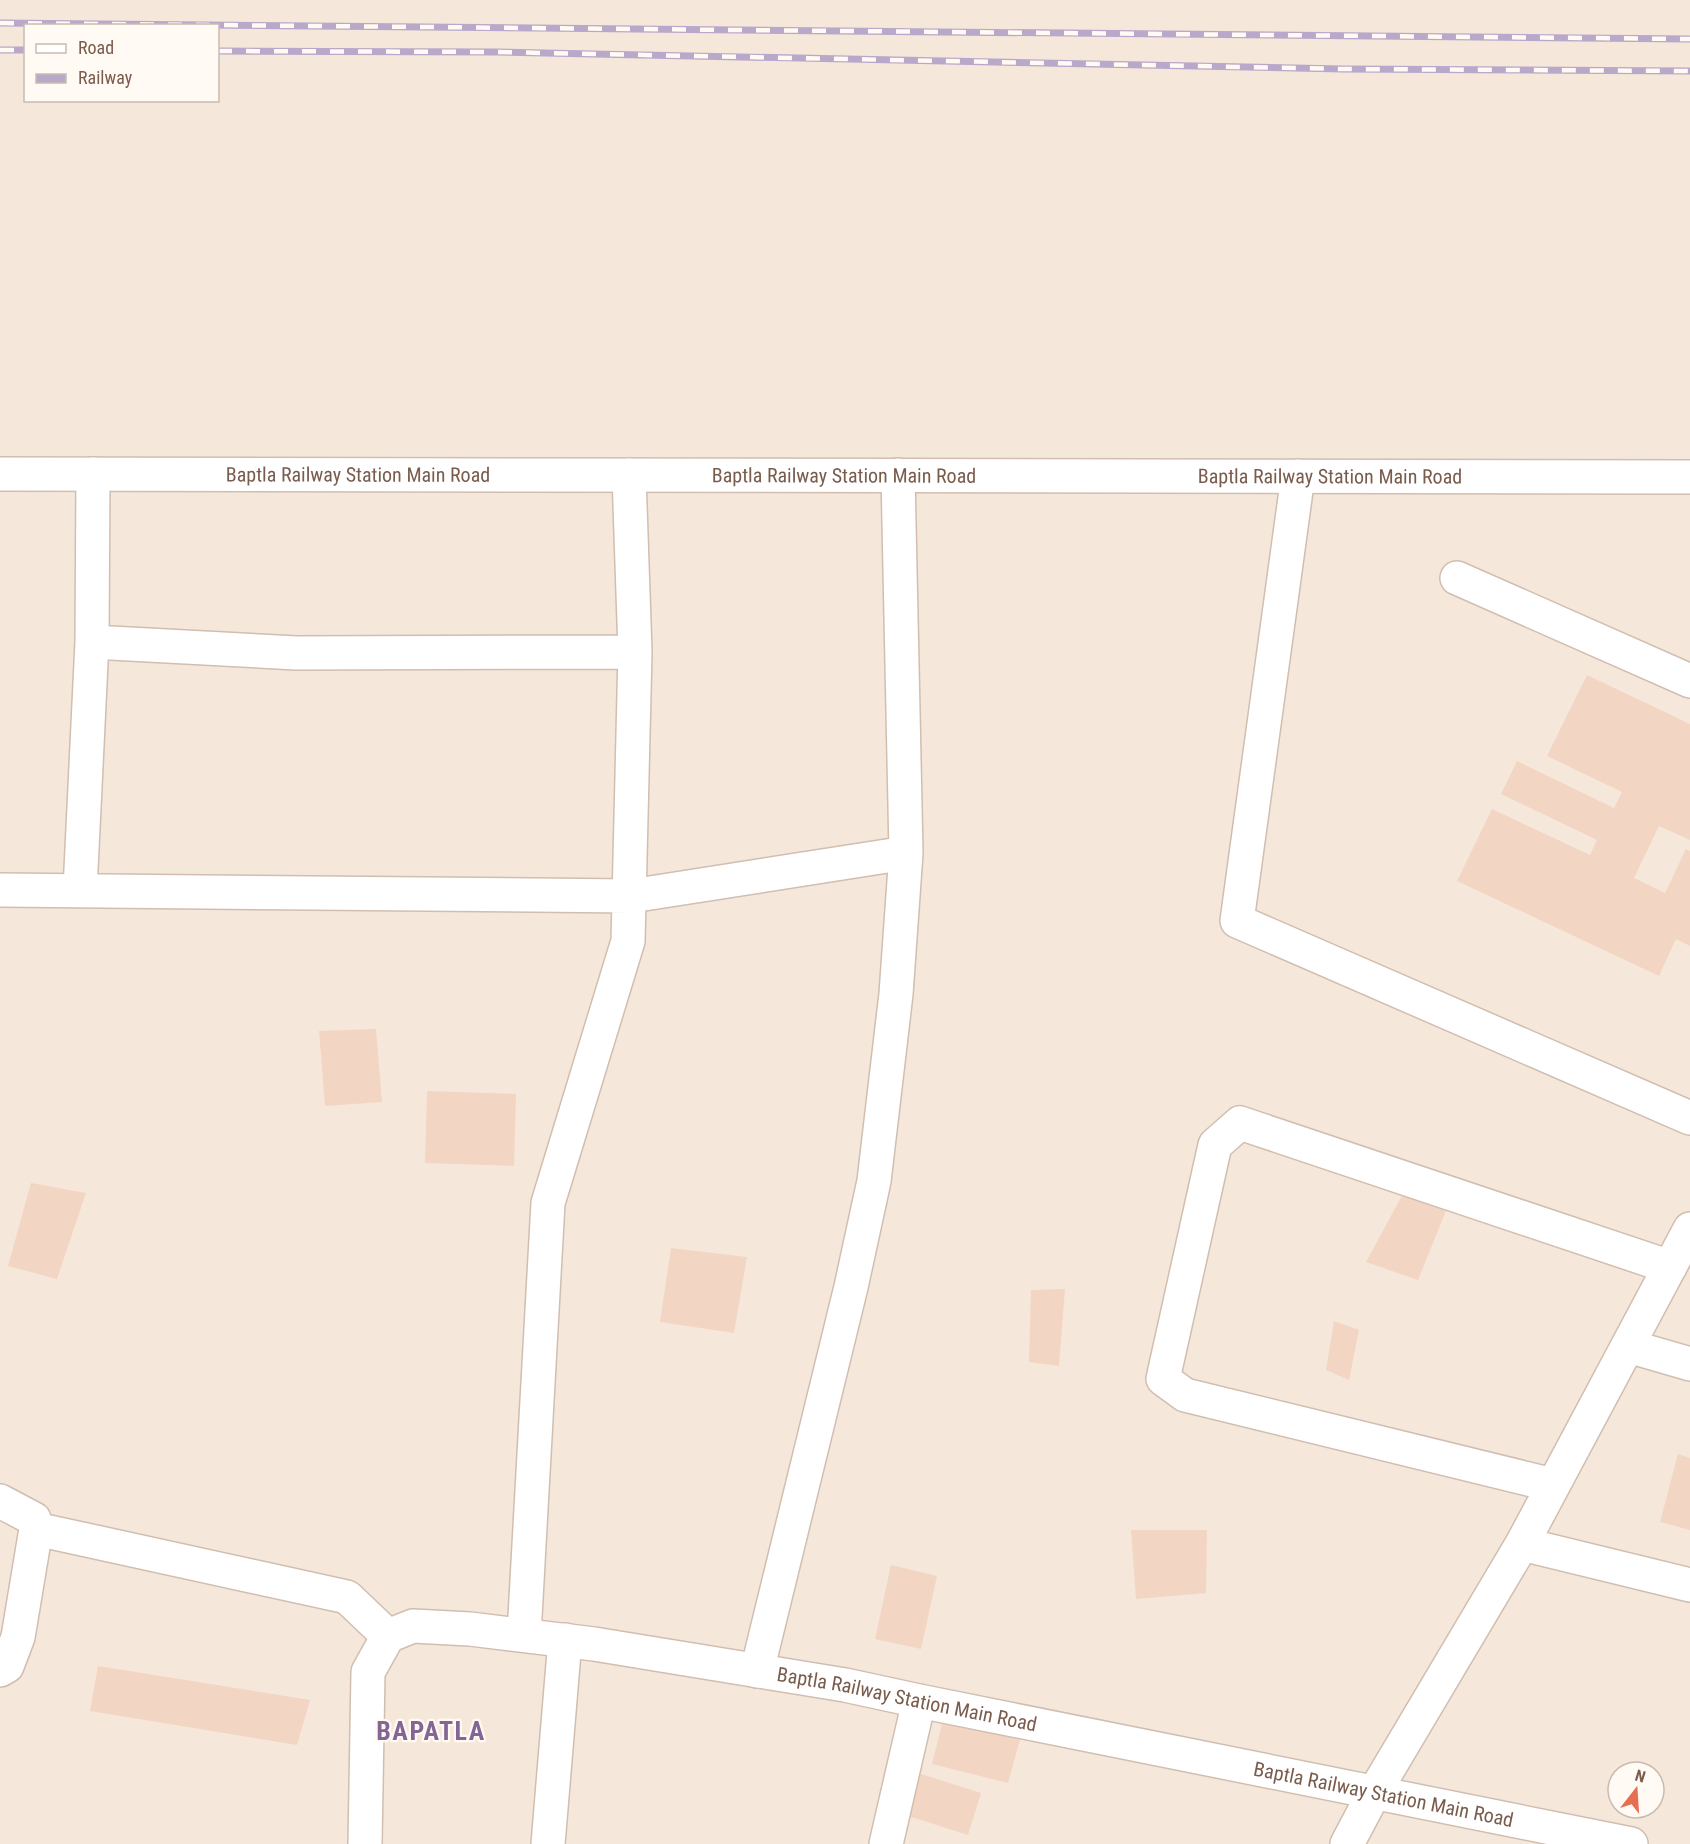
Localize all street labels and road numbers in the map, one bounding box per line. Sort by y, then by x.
street label: Baptla Railway Station Main Road [226,462,490,487]
street label: Baptla Railway Station Main Road [712,463,976,488]
street label: Baptla Railway Station Main Road [1198,464,1462,489]
street label: Baptla Railway Station Main Road [775,1662,1039,1736]
street label: Baptla Railway Station Main Road [1252,1757,1516,1832]

